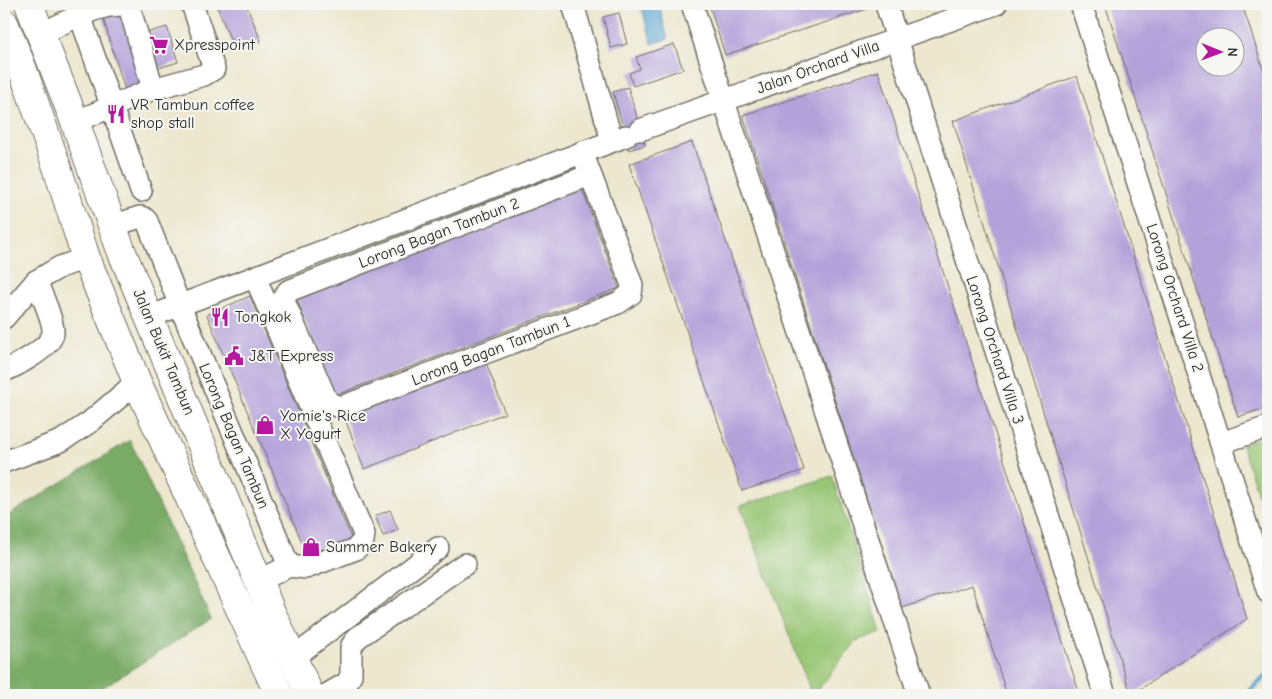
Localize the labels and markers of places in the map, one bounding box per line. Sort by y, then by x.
supermarket icon: Xpresspoint [148,34,170,56]
place label: Xpresspoint [174,36,255,54]
place label: VR Tambun coffee shop stall [131,96,255,132]
restaurant icon: VR Tambun coffee shop stall [105,103,127,125]
restaurant icon: Tongkok [209,306,231,328]
place label: Tongkok [235,308,292,326]
public building icon: J&T Express [223,345,245,367]
place label: J&T Express [249,347,334,365]
place label: Yomie's Rice X Yogurt [280,407,366,443]
shop icon: Yomie's Rice X Yogurt [254,414,276,436]
shop icon: Summer Bakery [300,536,322,558]
place label: Summer Bakery [326,538,437,556]

